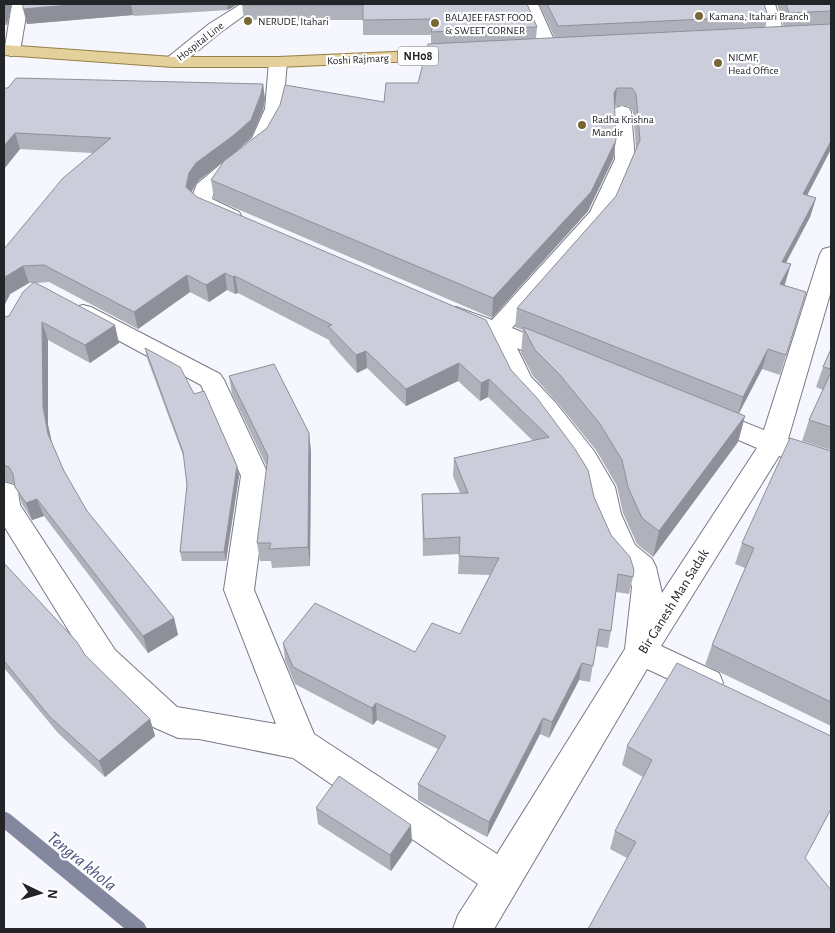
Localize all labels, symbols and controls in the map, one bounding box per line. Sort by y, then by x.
marker: Kamana, Itahari Branch [693,10,705,22]
place label: Kamana, Itahari Branch [709,11,809,22]
place label: BALAJEE FAST FOOD & SWEET CORNER [445,12,533,36]
marker: NERUDE, Itahari [242,15,254,27]
place label: NERUDE, Itahari [258,16,329,27]
marker: BALAJEE FAST FOOD & SWEET CORNER [429,17,441,29]
street label: Hospital Line [175,20,226,63]
road number: NH08 [398,46,438,66]
street label: Koshi Rajmarg [327,52,390,67]
place label: NICMF, Head Office [728,52,779,76]
marker: NICMF, Head Office [712,57,724,69]
place label: Radha Krishna Mandir [592,114,654,138]
marker: Radha Krishna Mandir [576,119,588,131]
street label: Bir Ganesh Man Sadak [636,546,712,656]
water label: Tengra khola [43,829,119,895]
north arrow [15,868,65,918]
text: N [45,889,59,900]

